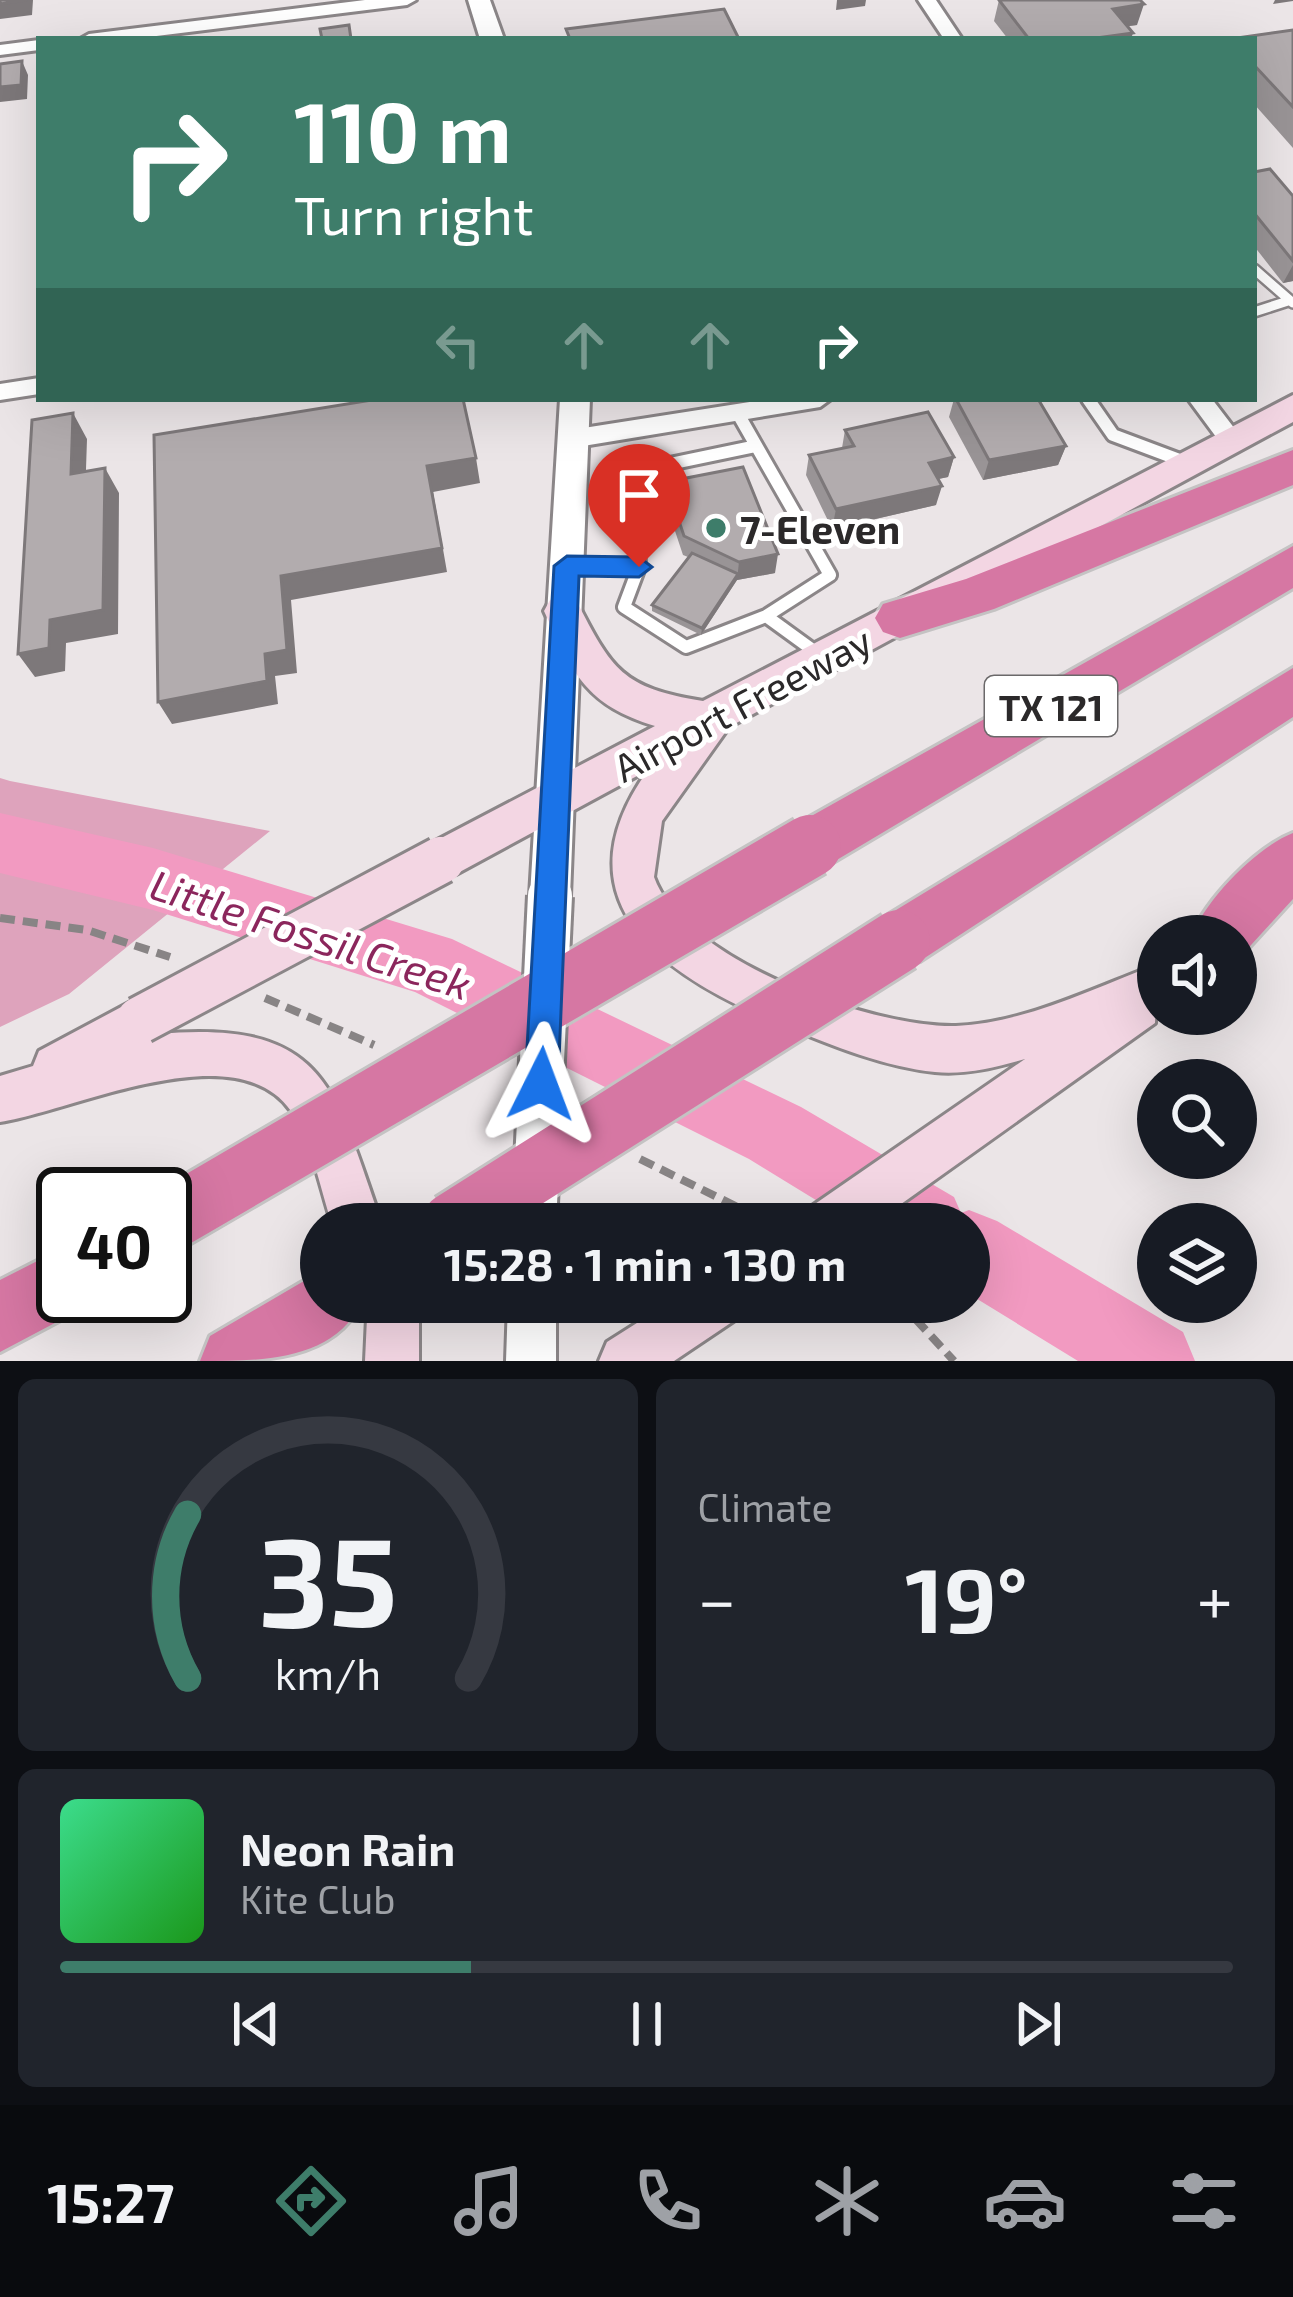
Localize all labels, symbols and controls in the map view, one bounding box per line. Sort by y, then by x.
text: 110 m [294,79,512,180]
icon: right [96,84,252,240]
text: Turn right [294,181,534,246]
icon: left [425,312,491,378]
icon: ahead [551,312,617,378]
icon: ahead [677,312,743,378]
icon: right [803,312,869,378]
pin [588,444,690,567]
icon: arrive [606,462,672,528]
place label: 7-Eleven [740,505,900,552]
marker: 7-Eleven [703,515,729,541]
street label: Airport Freeway [605,615,879,791]
road number: TX 121 [985,676,1117,736]
water label: Little Fossil Creek [145,858,477,1008]
map controls [1137,915,1257,1323]
button: sound [1137,915,1257,1035]
position arrow [478,1021,604,1147]
button: search [1137,1059,1257,1179]
speed limit sign: 40 [36,1167,192,1323]
button: layers [1137,1203,1257,1323]
text: 15:28 · 1 min · 130 m [444,1236,846,1290]
text: Climate [698,1483,832,1530]
text: 35 [258,1502,398,1652]
text: 19° [905,1543,1028,1651]
text: − [698,1558,736,1637]
text: + [1197,1558,1233,1637]
text: km/h [274,1647,381,1699]
text: Neon Rain [240,1821,455,1875]
text: Kite Club [240,1875,396,1922]
icon: previous [223,1991,289,2057]
icon: pause [614,1991,680,2057]
icon: next [1005,1991,1071,2057]
icon: directions [269,2159,353,2243]
icon: music [447,2159,531,2243]
icon: phone [626,2159,710,2243]
icon: climate [805,2159,889,2243]
icon: car [983,2159,1067,2243]
icon: filters [1162,2159,1246,2243]
text: 15:27 [47,2169,174,2234]

